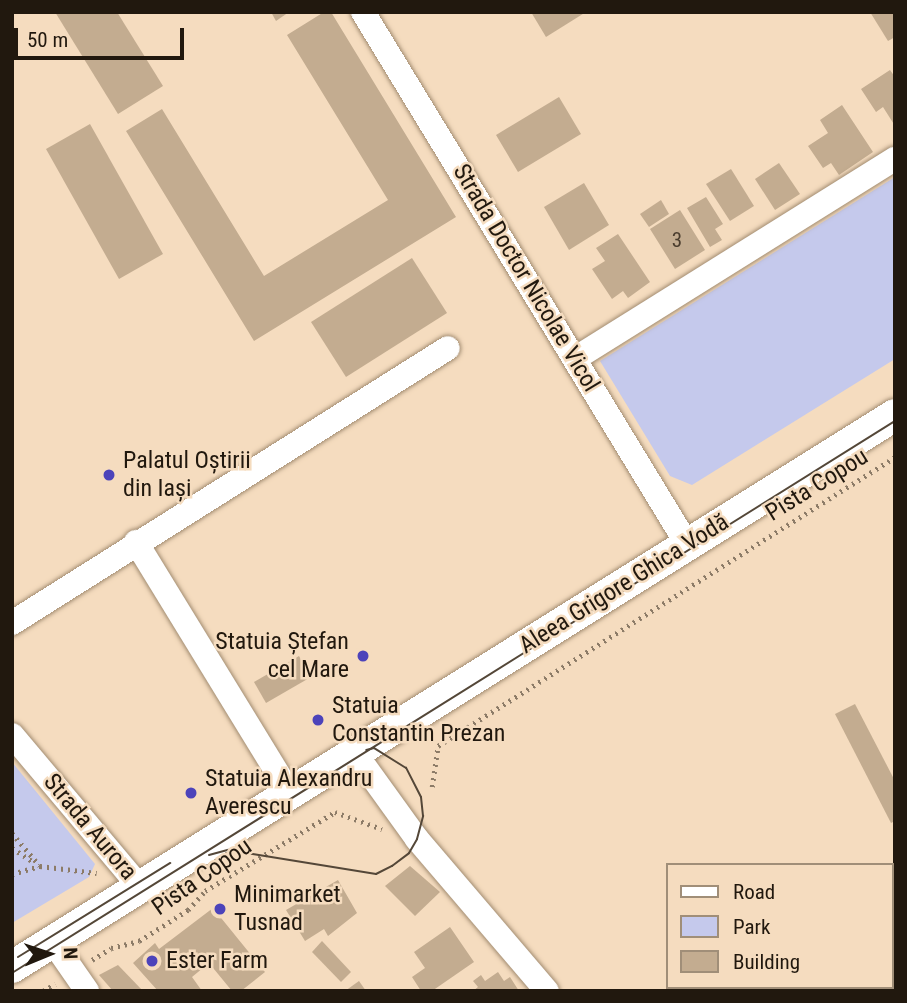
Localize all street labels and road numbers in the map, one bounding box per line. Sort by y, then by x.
street label: Strada Doctor Nicolae Vicol [447,159,605,397]
street label: Pista Copou [761,442,873,528]
street label: Aleea Grigore Ghica Vodă [514,508,734,660]
street label: Strada Aurora [37,768,143,886]
street label: Pista Copou [147,832,257,922]

